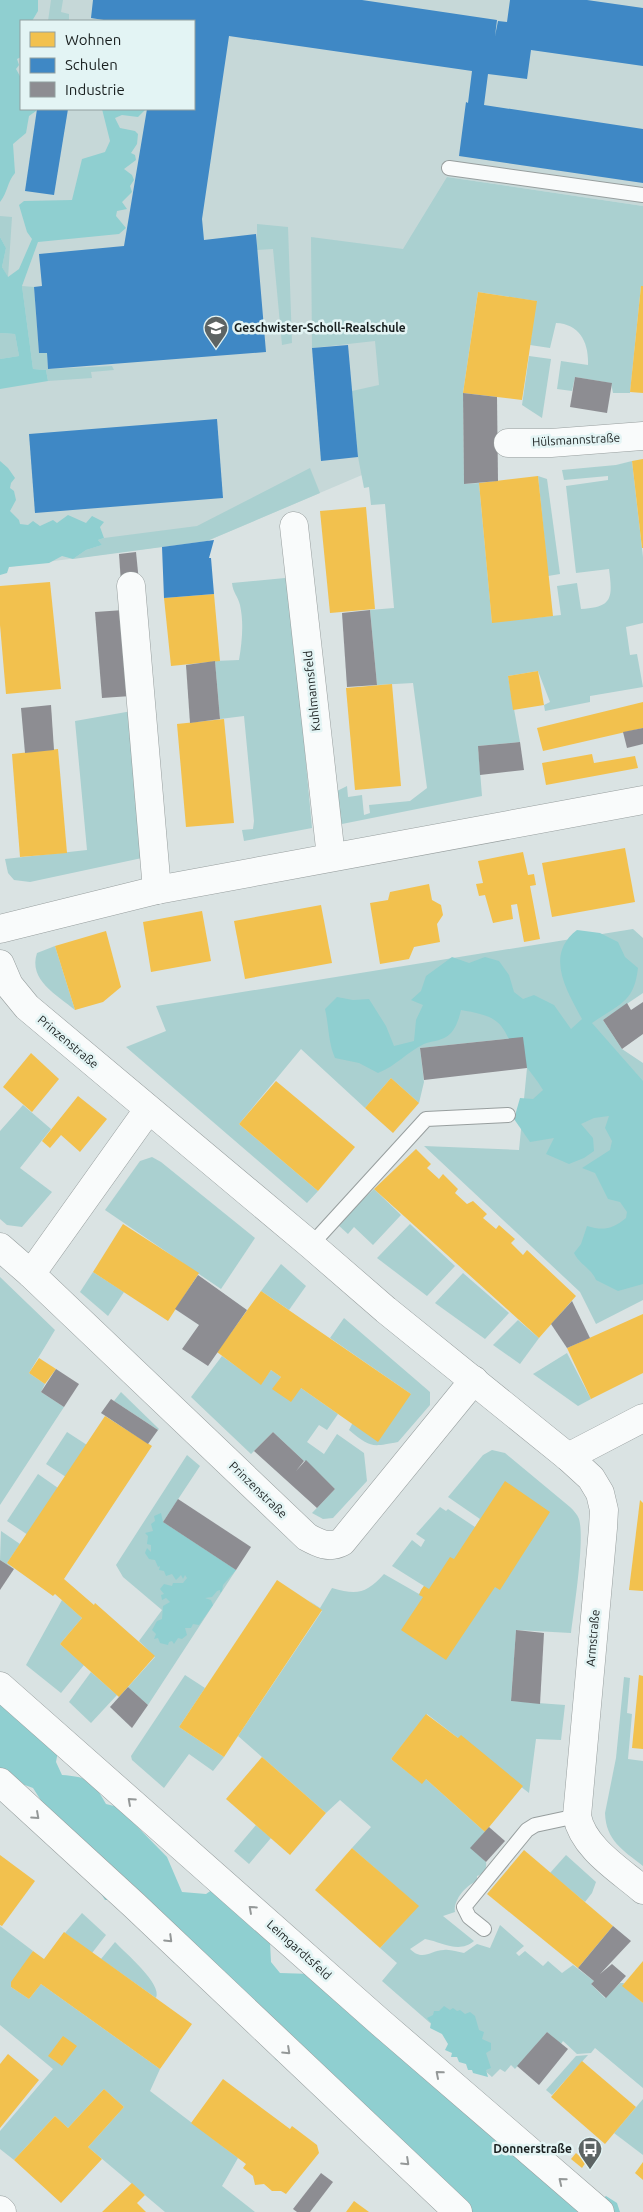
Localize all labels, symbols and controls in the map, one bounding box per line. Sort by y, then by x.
legend [20,20,195,110]
text: Wohnen [65,31,121,48]
text: Schulen [65,56,118,73]
text: Industrie [65,81,125,98]
school or university icon: Geschwister-Scholl-Realschule [203,315,229,349]
place label: Geschwister-Scholl-Realschule [234,321,406,334]
street label: Hülsmannstraße [532,431,620,448]
street label: Kuhlmannsfeld [301,650,322,732]
street label: Prinzenstraße [35,1013,101,1071]
street label: Prinzenstraße [227,1459,290,1520]
street label: Armstraße [584,1609,601,1667]
one-way arrow [128,1798,137,1806]
one-way arrow [30,1810,39,1819]
one-way arrow [249,1906,258,1915]
street label: Leimgardtsfeld [265,1917,334,1982]
one-way arrow [164,1933,173,1942]
one-way arrow [281,2045,290,2054]
one-way arrow [436,2071,445,2080]
bus stop icon: Donnerstraße [577,2136,603,2170]
place label: Donnerstraße [493,2142,572,2155]
one-way arrow [400,2156,409,2165]
one-way arrow [559,2178,568,2186]

